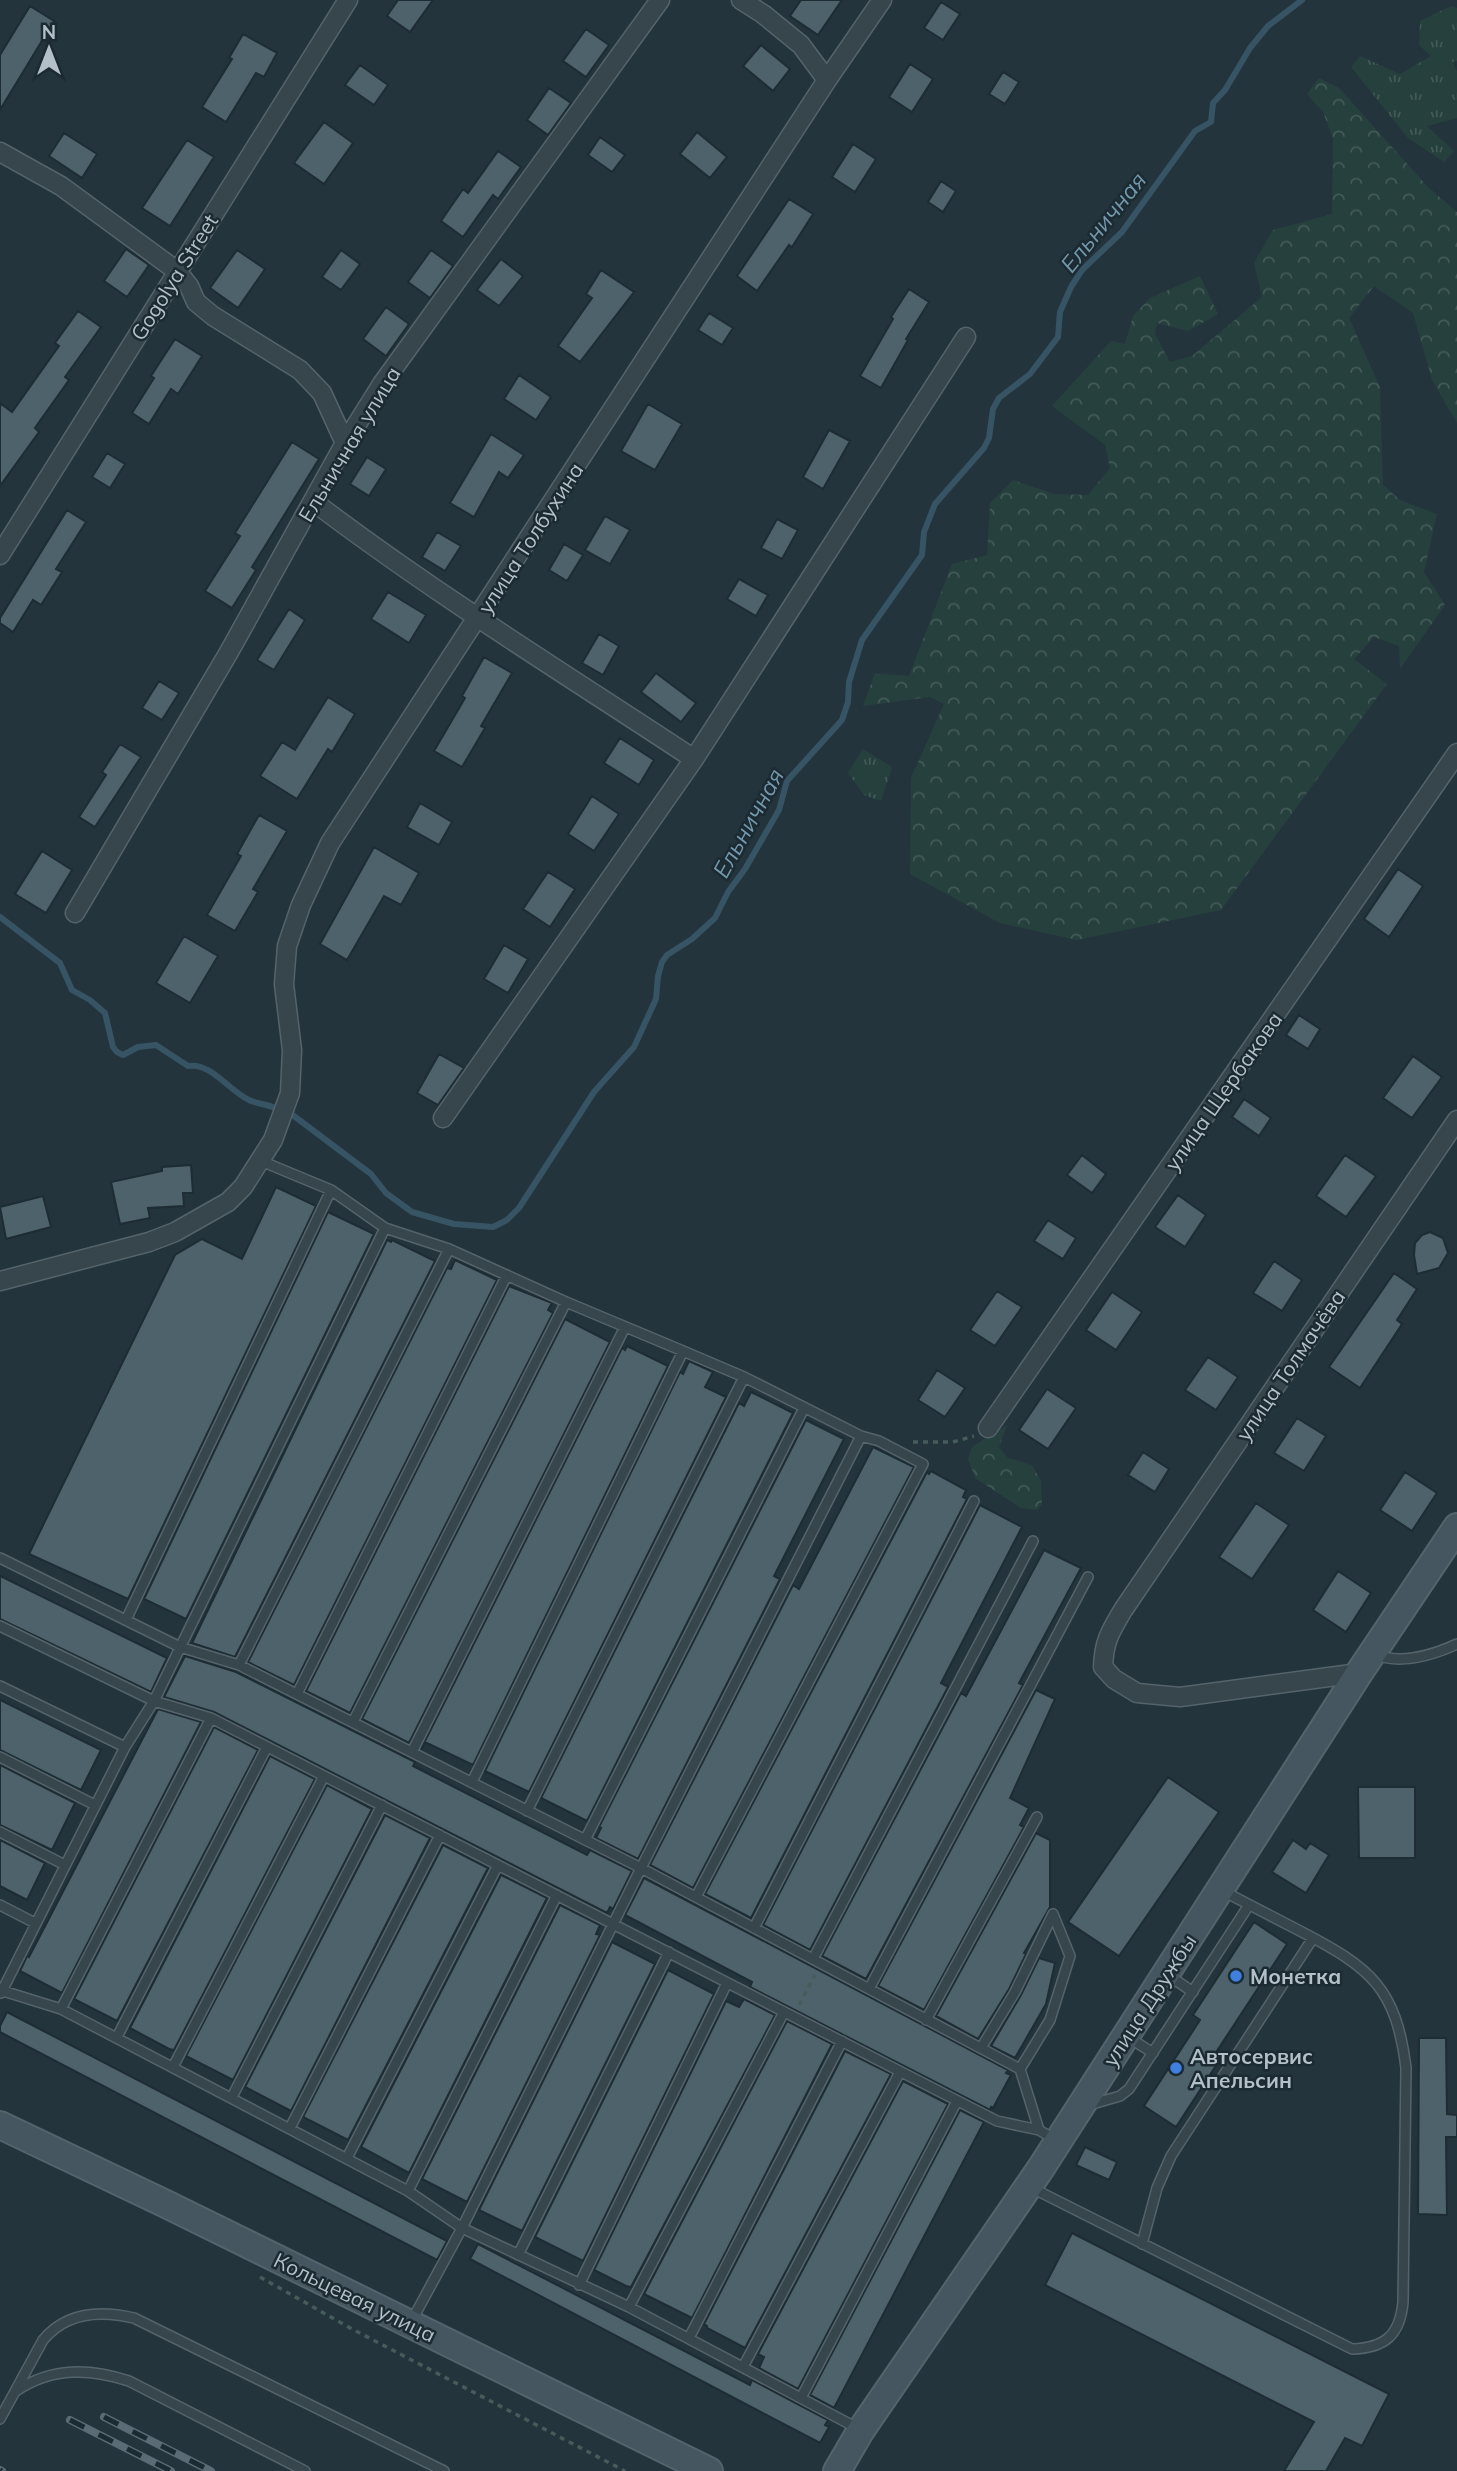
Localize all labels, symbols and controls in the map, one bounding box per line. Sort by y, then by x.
north arrow [14,14,84,84]
text: N [42,20,56,44]
water label: Ельничная [1054,166,1152,278]
street label: Gogolya Street [125,209,223,345]
street label: Ельничная улица [292,362,406,526]
street label: улица Толбухина [472,458,588,618]
water label: Ельничная [706,763,790,883]
street label: улица Щербакова [1159,1007,1287,1175]
street label: улица Толмачёва [1230,1284,1350,1446]
street label: улица Дружбы [1097,1929,1201,2071]
place label: Монетка [1250,1963,1341,1989]
marker: Монетка [1228,1968,1244,1984]
place label: Автосервис Апельсин [1190,2043,1313,2093]
marker: Автосервис Апельсин [1168,2060,1184,2076]
street label: Кольцевая улица [270,2247,440,2347]

